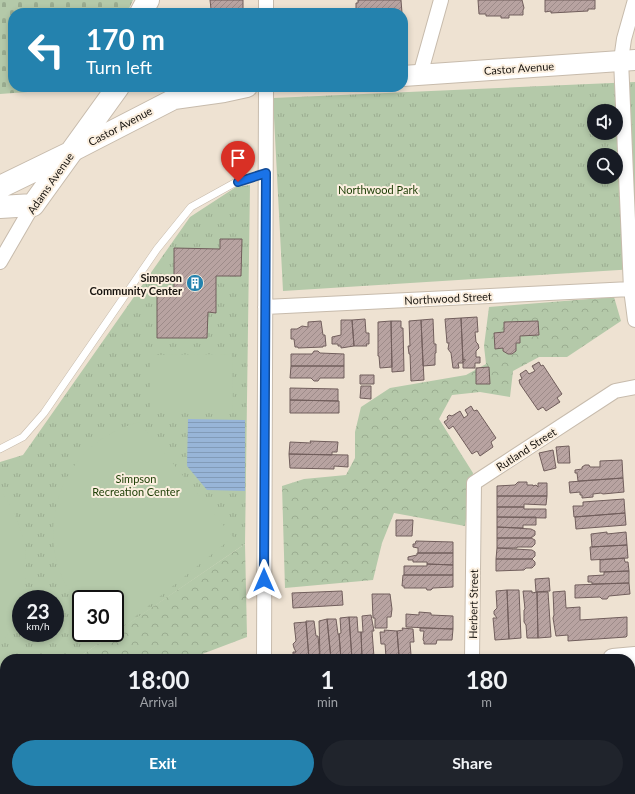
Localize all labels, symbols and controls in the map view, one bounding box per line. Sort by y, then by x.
text: 170 m [86,22,165,56]
icon: left [20,24,72,76]
text: Turn left [86,56,152,78]
street label: Castor Avenue [483,59,555,77]
street label: Castor Avenue [86,104,154,148]
map controls [587,104,623,184]
button: sound [587,104,623,140]
pin [221,141,255,182]
icon: arrive [227,147,249,169]
button: search [587,148,623,184]
street label: Adams Avenue [24,150,76,216]
park label: Northwood Park [338,183,418,196]
place label: Simpson Community Center [89,271,183,297]
building icon: Simpson Community Center [185,273,205,293]
street label: Northwood Street [404,289,492,307]
street label: Rutland Street [494,425,558,473]
park label: Simpson Recreation Center [92,472,180,498]
position arrow [243,559,285,601]
street label: Herbert Street [466,569,480,639]
speed limit sign: 30 [72,590,124,642]
text: 23 [26,599,50,623]
text: km/h [26,620,50,632]
text: 18:00 [128,665,189,694]
text: 1 [321,665,335,694]
text: 180 [466,665,507,694]
text: Arrival [140,694,177,710]
text: min [317,694,338,710]
text: m [481,694,492,710]
button: Exit [12,740,314,786]
button: Share [322,740,623,786]

